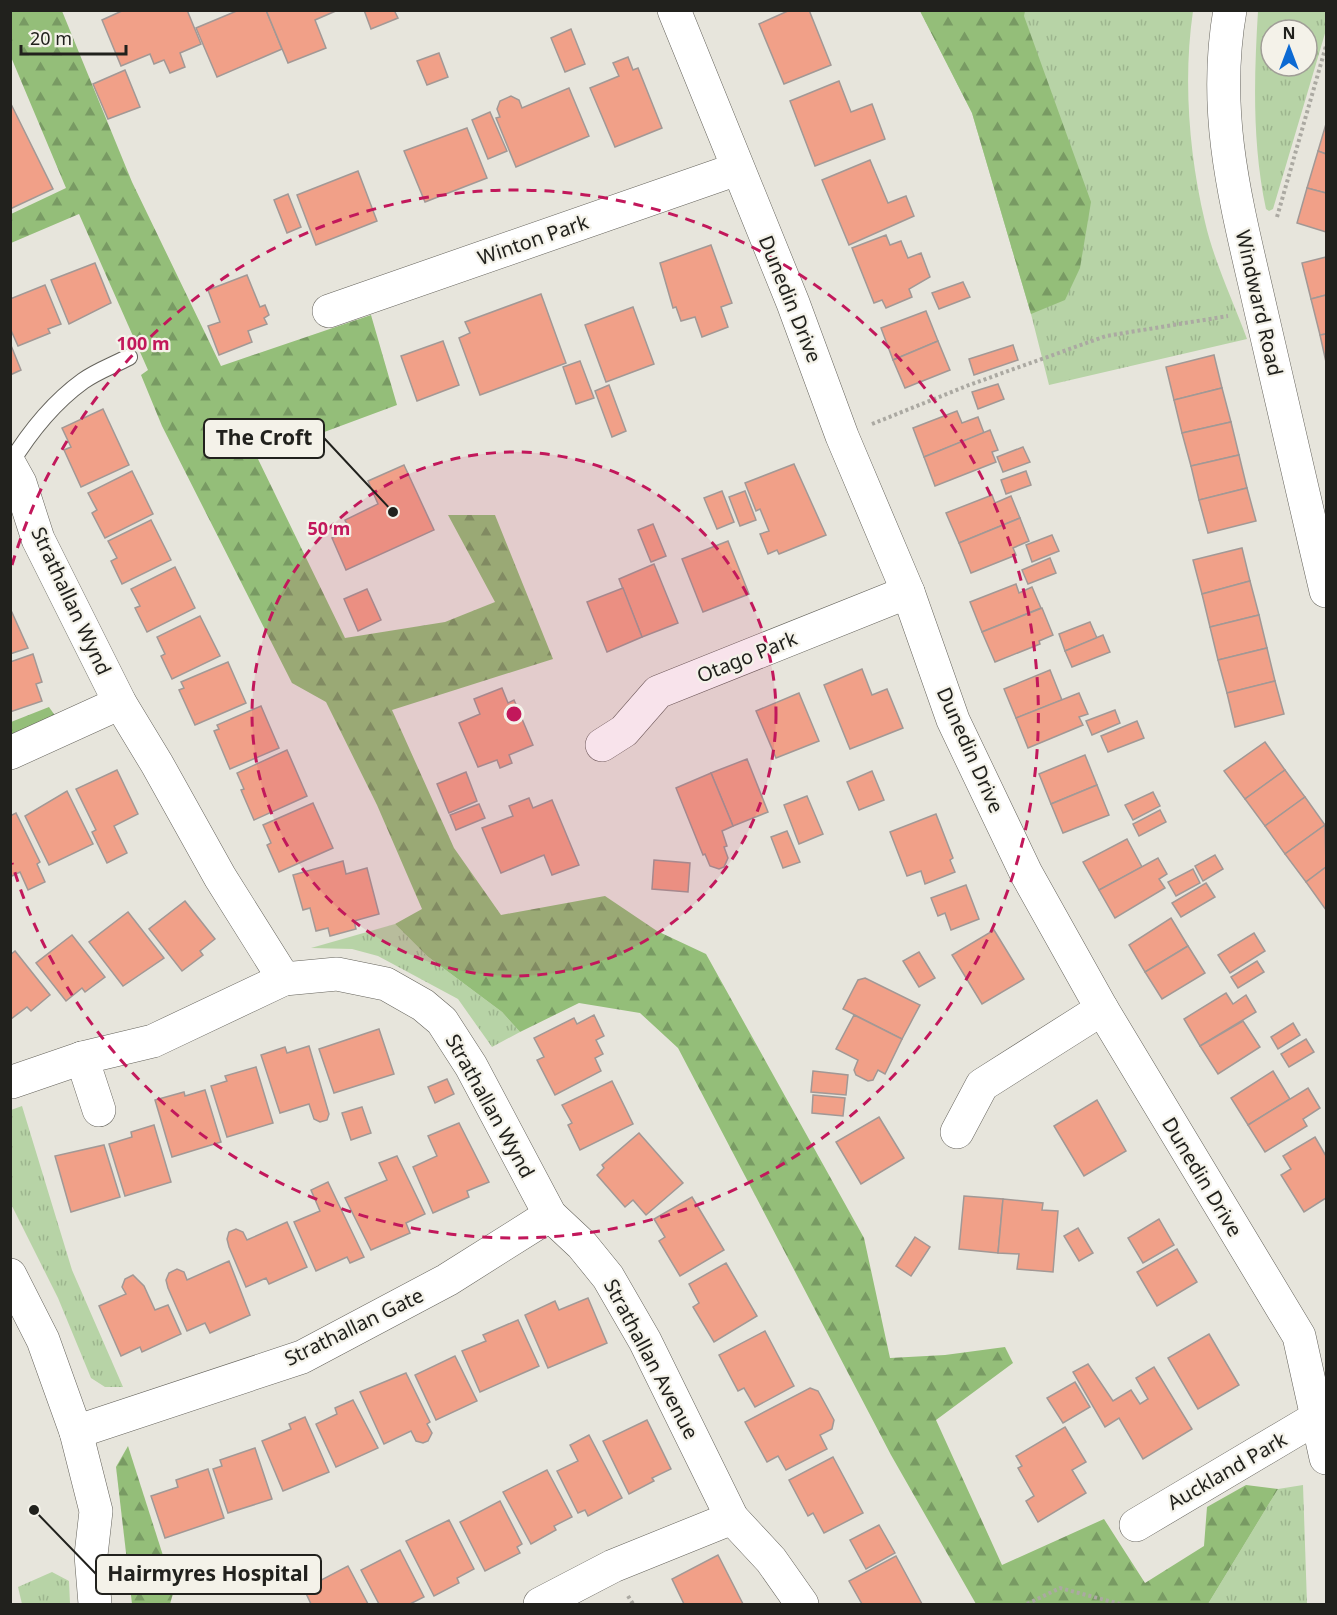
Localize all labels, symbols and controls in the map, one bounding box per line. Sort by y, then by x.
scale bar [21,18,126,56]
north arrow [1259,18,1319,78]
text: N [1282,22,1296,44]
text: 20 m [30,26,72,50]
street label: Winton Park [474,208,592,271]
street label: Windward Road [1230,227,1289,378]
street label: Dunedin Drive [753,231,828,366]
text: 100 m [116,331,170,355]
callout: The Croft [204,419,324,458]
text: The Croft [216,423,312,451]
text: 50 m [308,516,350,540]
street label: Strathallan Wynd [25,522,118,679]
street label: Otago Park [693,624,801,689]
street label: Dunedin Drive [931,683,1010,817]
centre of rings [504,704,524,724]
street label: Strathallan Wynd [440,1029,541,1183]
street label: Dunedin Drive [1156,1112,1249,1242]
street label: Strathallan Avenue [598,1274,705,1443]
street label: Strathallan Gate [280,1281,428,1372]
street label: Auckland Park [1162,1425,1292,1516]
callout: Hairmyres Hospital [96,1555,321,1594]
text: Hairmyres Hospital [107,1559,309,1587]

